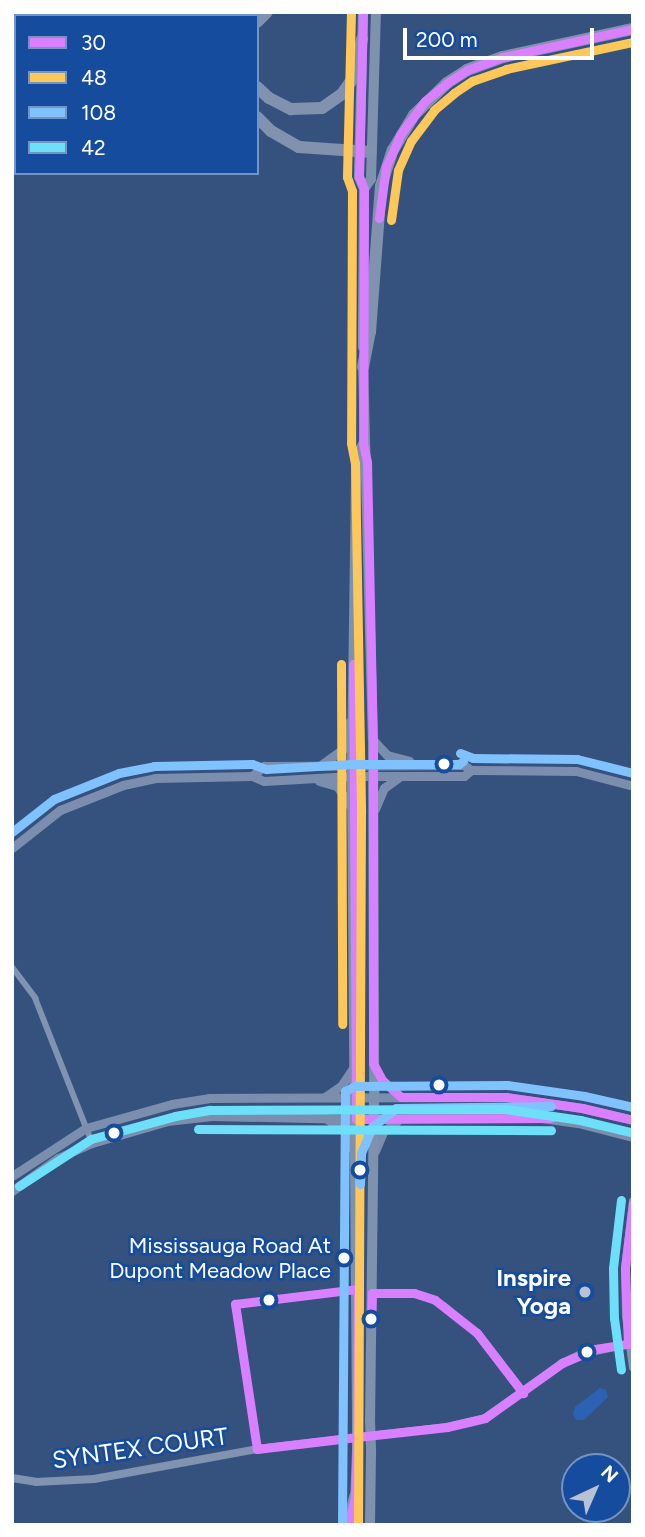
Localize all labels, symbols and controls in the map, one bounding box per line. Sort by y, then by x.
legend [14,14,259,175]
scale bar [407,14,598,58]
text: 200 m [416,27,478,52]
text: 30 [81,30,106,55]
text: 48 [81,65,107,90]
text: 108 [81,100,116,125]
text: 42 [81,135,106,160]
unlabelled marker [437,757,451,771]
unlabelled marker [432,1078,446,1092]
unlabelled marker [107,1126,121,1140]
unlabelled marker [353,1163,367,1177]
place label: Mississauga Road At Dupont Meadow Place [109,1232,331,1284]
marker: Mississauga Road At Dupont Meadow Place [337,1251,351,1265]
place label: Inspire Yoga [496,1264,571,1320]
marker: Inspire Yoga [577,1284,593,1300]
unlabelled marker [262,1293,276,1307]
unlabelled marker [364,1312,378,1326]
unlabelled marker [580,1345,594,1359]
street label: SYNTEX COURT [50,1421,230,1475]
north arrow [561,1453,631,1523]
text: N [596,1461,623,1487]

